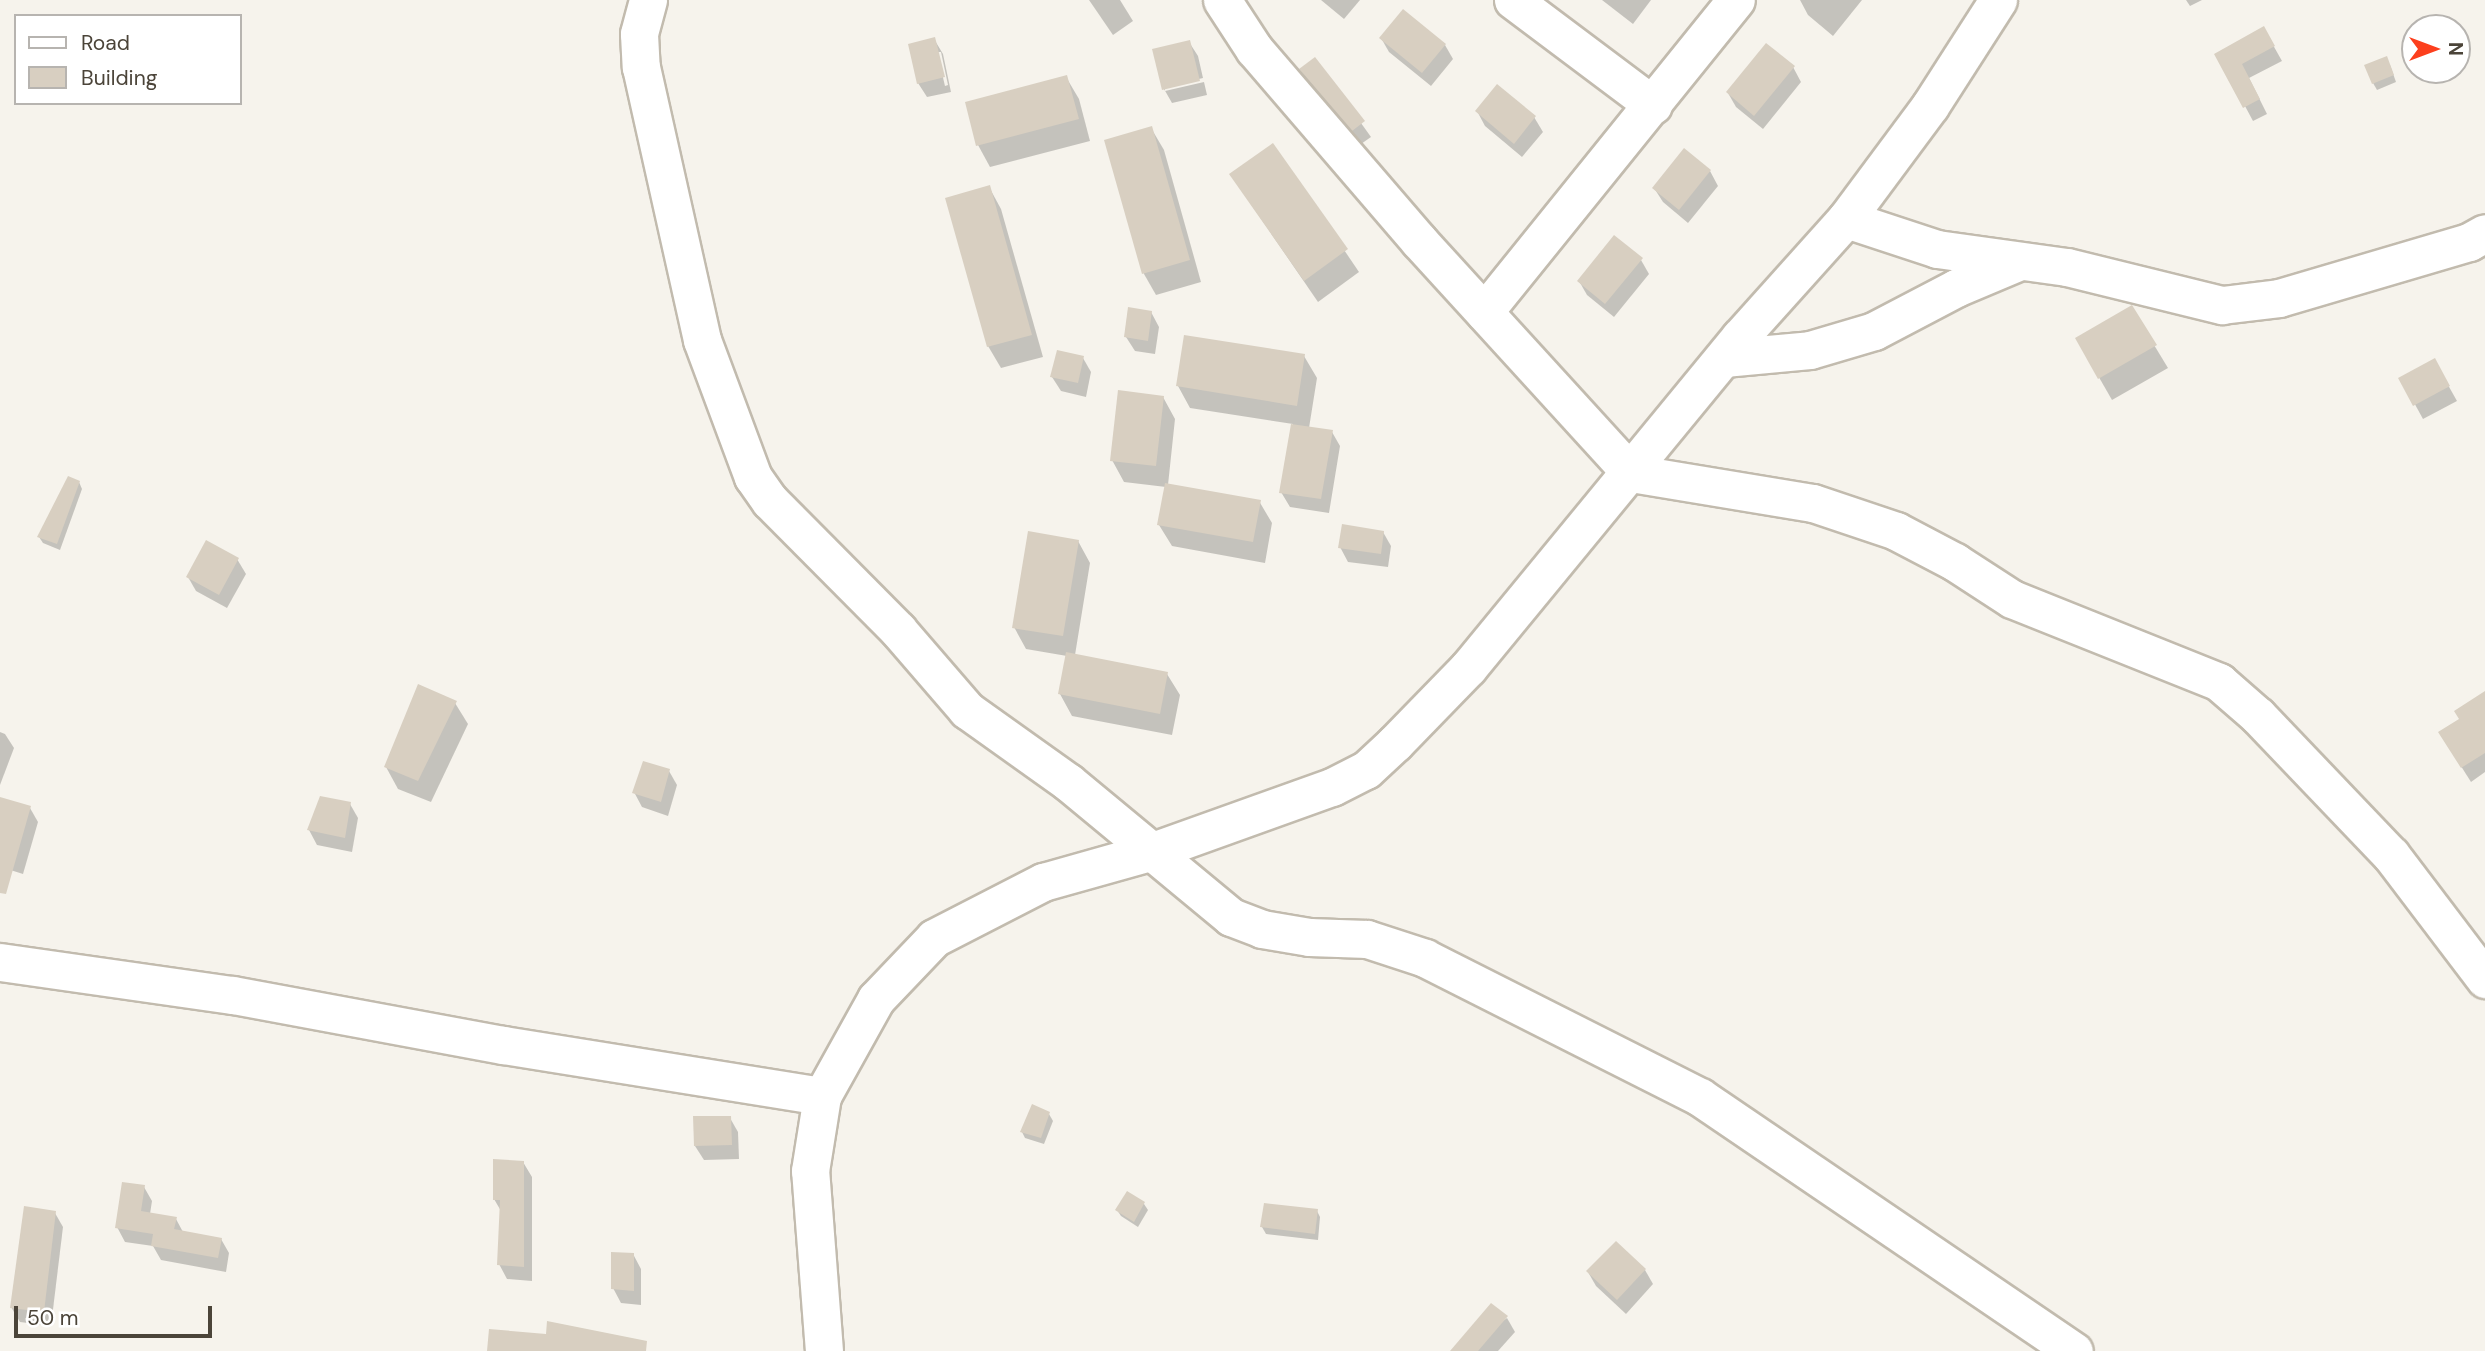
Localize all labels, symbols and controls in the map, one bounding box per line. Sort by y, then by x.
legend [14,14,242,105]
north arrow [2401,14,2471,84]
text: Road [81,29,130,57]
text: N [2443,42,2468,56]
text: Building [81,64,157,92]
scale bar [18,1292,215,1336]
text: 50 m [27,1304,78,1332]

